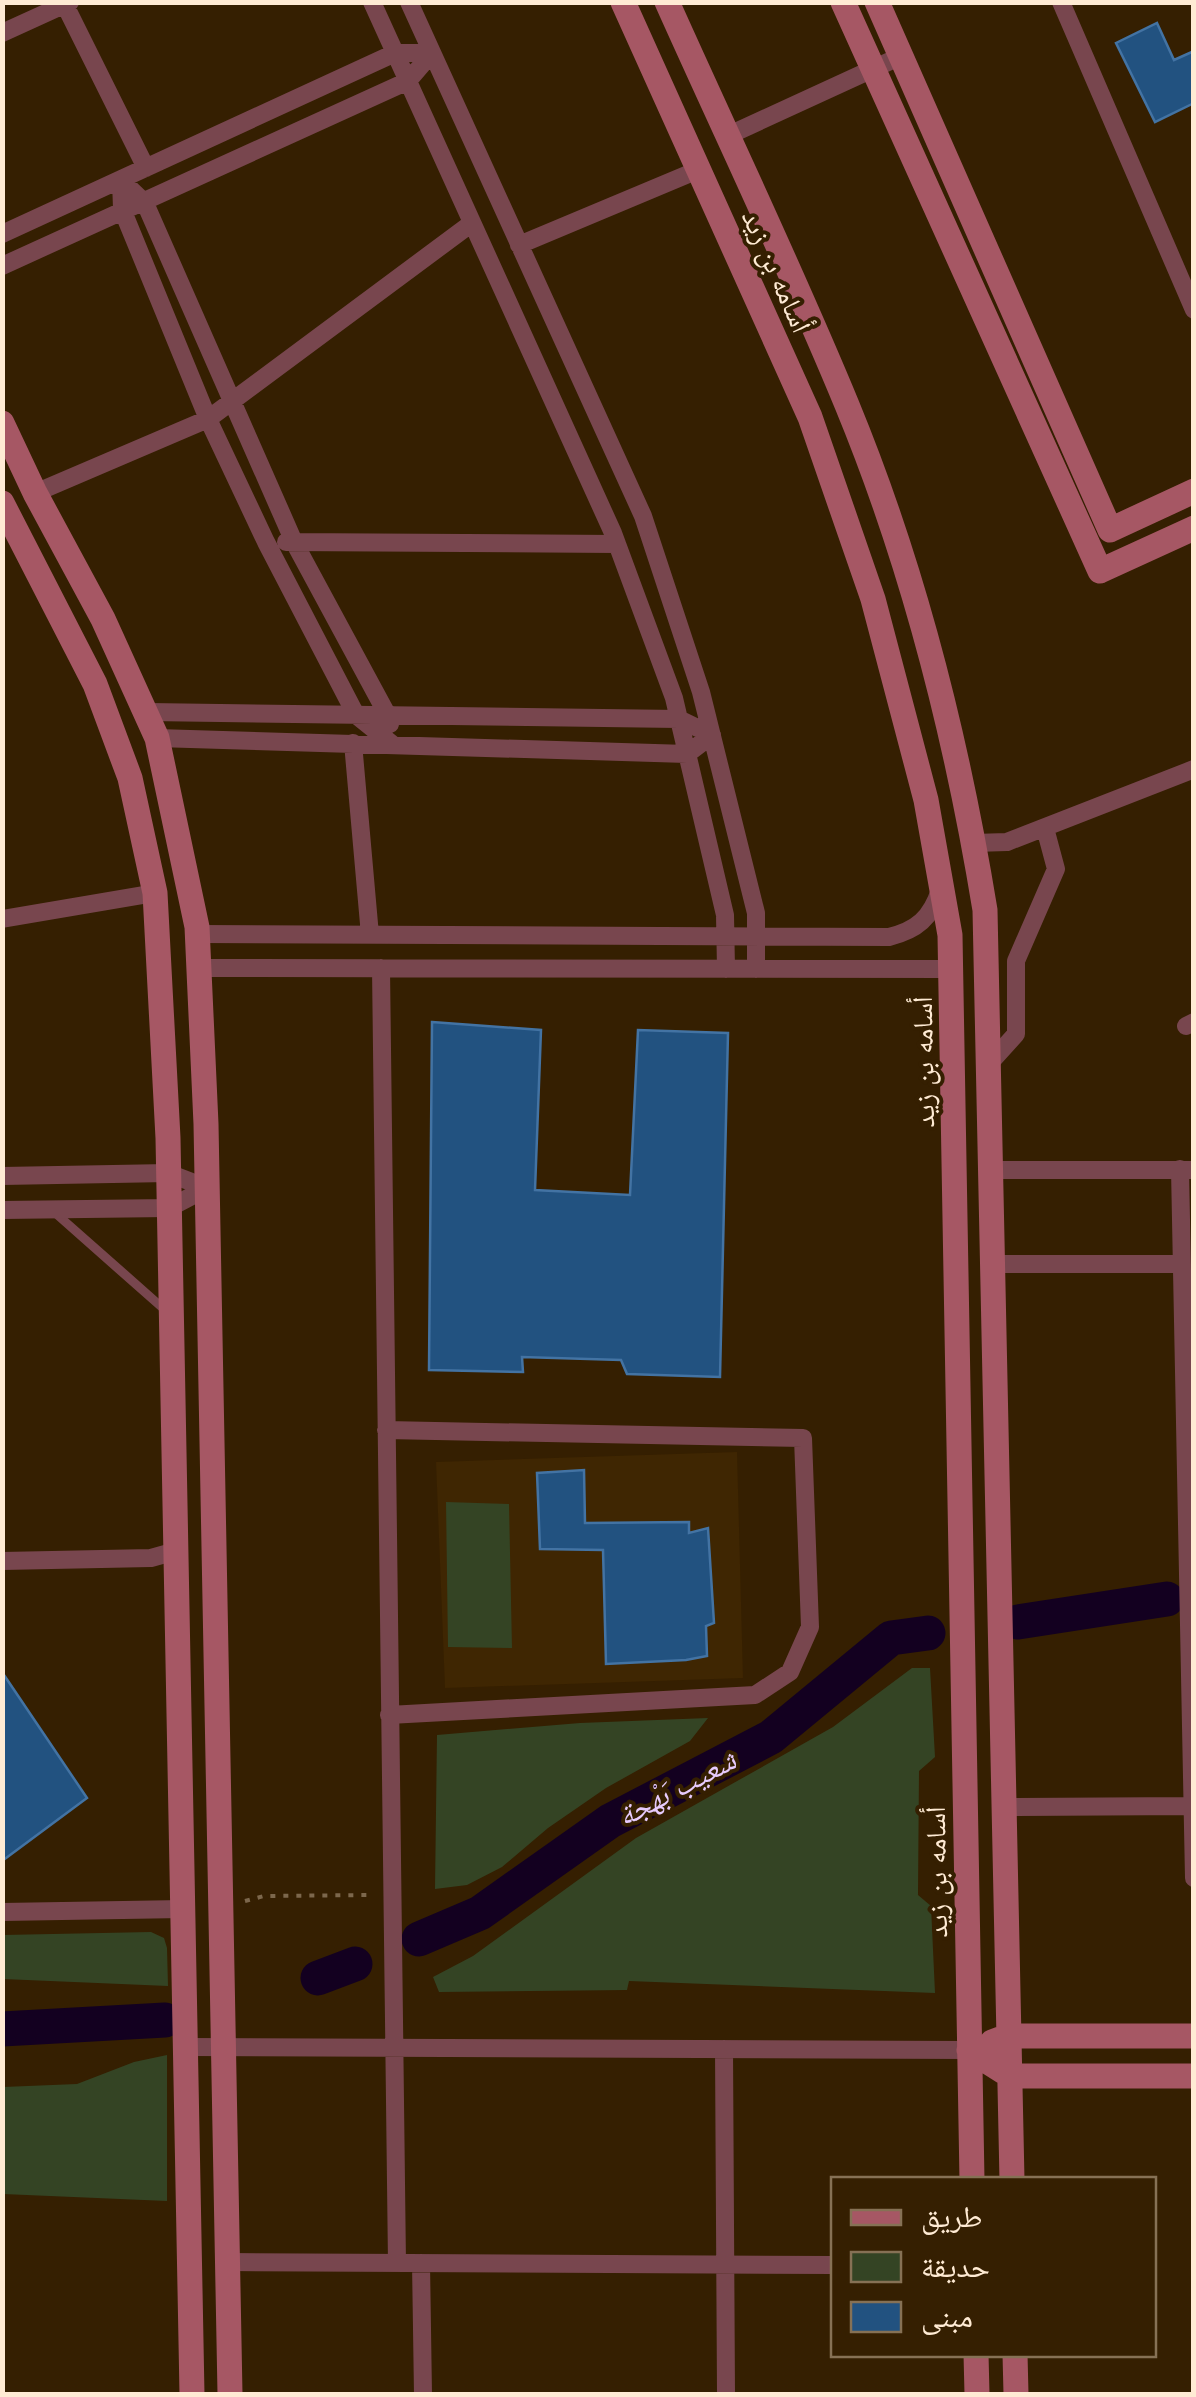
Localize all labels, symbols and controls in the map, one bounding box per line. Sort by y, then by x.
street label: أسامه بن زيد [734,204,819,338]
street label: أسامه بن زيد [905,996,942,1128]
water label: شعيب بَهْجة [611,1740,743,1833]
street label: أسامه بن زيد [918,1806,955,1938]
legend [831,2177,1156,2357]
text: طريق [921,2198,982,2235]
text: حديقة [921,2248,990,2284]
text: مبنى [921,2298,973,2335]

